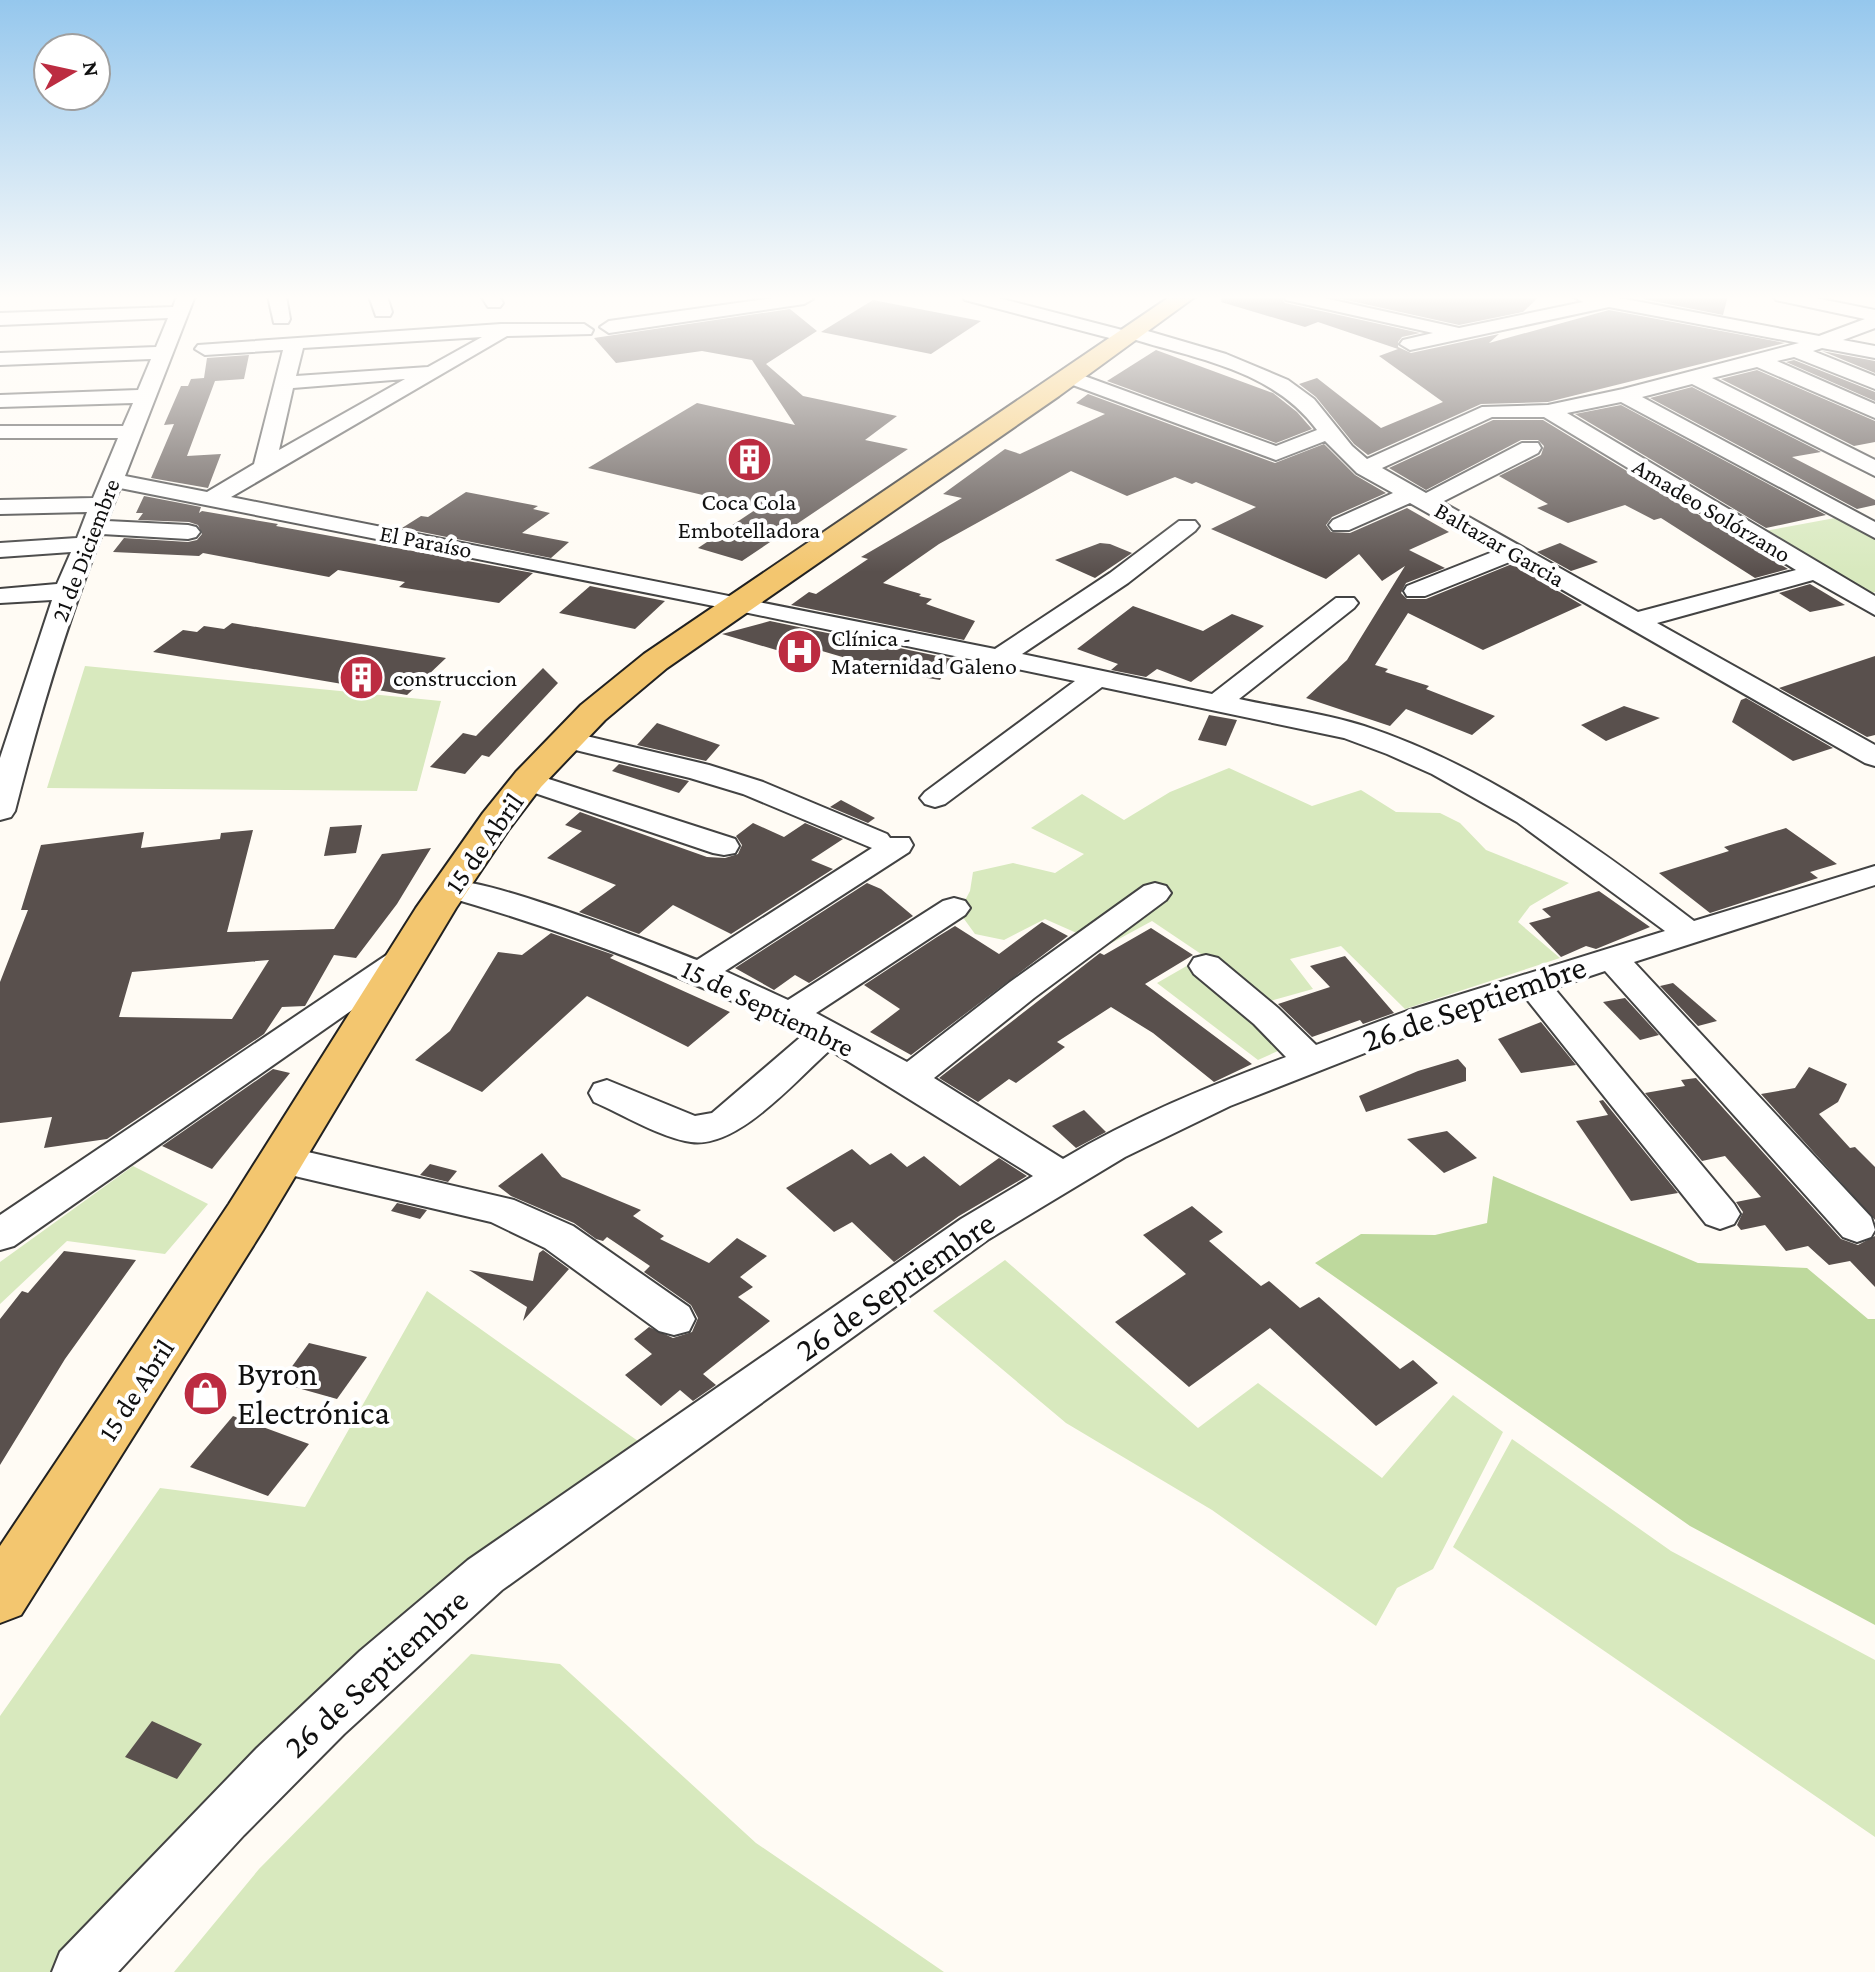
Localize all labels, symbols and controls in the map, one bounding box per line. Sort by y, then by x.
north arrow [32,32,112,112]
text: N [78,60,105,78]
building icon: Coca Cola Embotelladora [725,435,773,483]
street label: Amadeo Solórzano [1628,452,1796,568]
street label: 21 de Diciembre [45,475,125,625]
place label: Coca Cola Embotelladora [678,488,820,543]
street label: Baltazar Garcia [1430,496,1570,592]
street label: El Paraíso [378,519,474,563]
place label: Clínica - Maternidad Galeno [831,624,1017,679]
hospital icon: Clínica - Maternidad Galeno [776,627,824,675]
building icon: construccion [338,653,386,701]
place label: construccion [393,664,517,691]
street label: 15 de Abril [438,787,530,899]
street label: 26 de Septiembre [1357,947,1591,1060]
street label: 15 de Septiembre [677,953,859,1063]
street label: 26 de Septiembre [789,1204,1002,1369]
street label: 15 de Abril [92,1333,180,1447]
place label: Byron Electrónica [237,1355,390,1431]
shop icon: Byron Electrónica [182,1369,230,1417]
street label: 26 de Septiembre [277,1581,476,1766]

